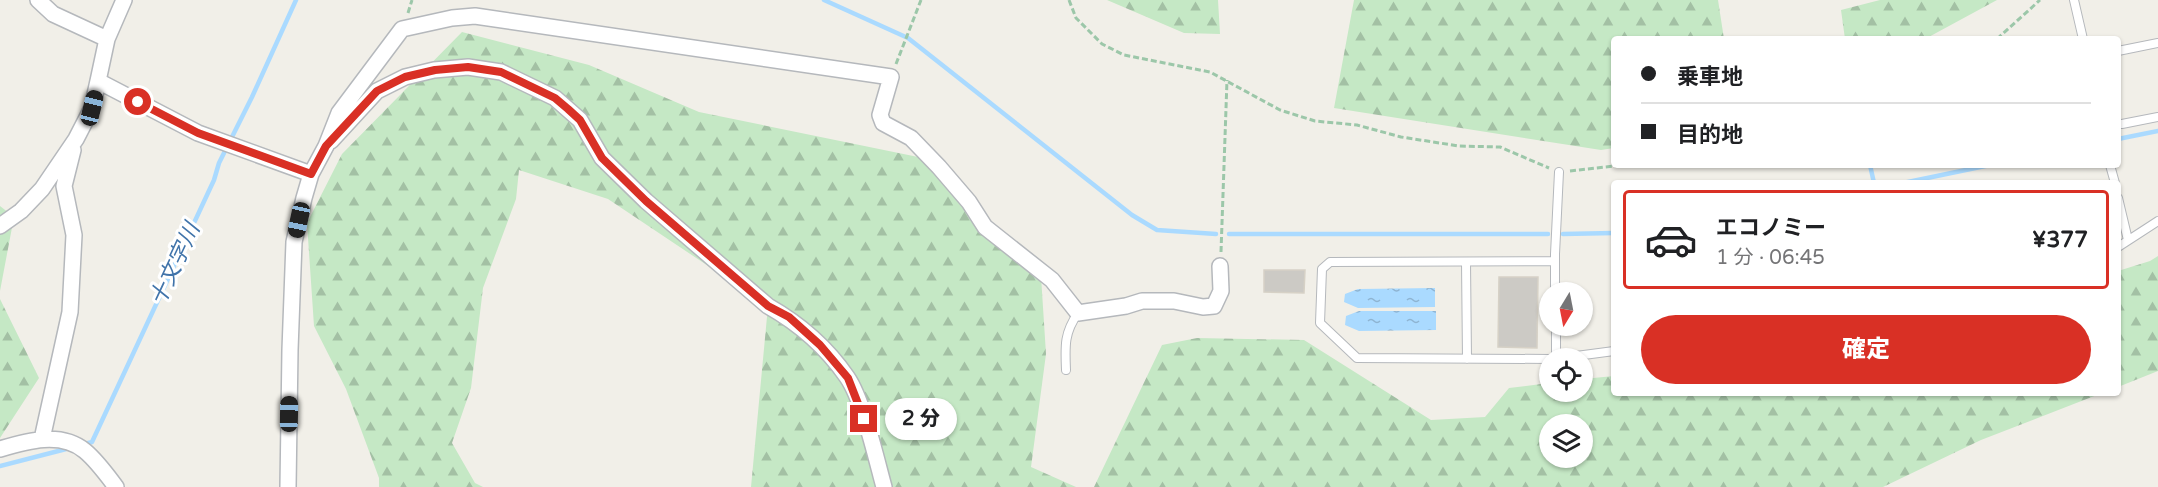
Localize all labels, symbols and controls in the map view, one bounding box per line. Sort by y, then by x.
text: 乗車地 [1677,64,1743,90]
car [79,88,105,128]
route start [124,88,151,115]
text: 目的地 [1677,122,1743,148]
car [286,201,312,239]
icon: car [1644,213,1698,267]
text: エコノミー [1716,215,1826,241]
water label: 十文字川 [145,217,206,310]
text: ¥377 [2032,227,2088,253]
text: 1 分 · 06:45 [1716,246,1825,270]
north arrow [1539,282,1593,336]
map controls [1539,282,1593,468]
button: 確定 [1641,315,2091,384]
button: locate [1539,348,1593,402]
car [280,396,298,432]
callout: 2 分 [885,398,957,440]
route end [850,405,877,432]
text: 2 分 [902,407,940,431]
button: layers [1539,414,1593,468]

